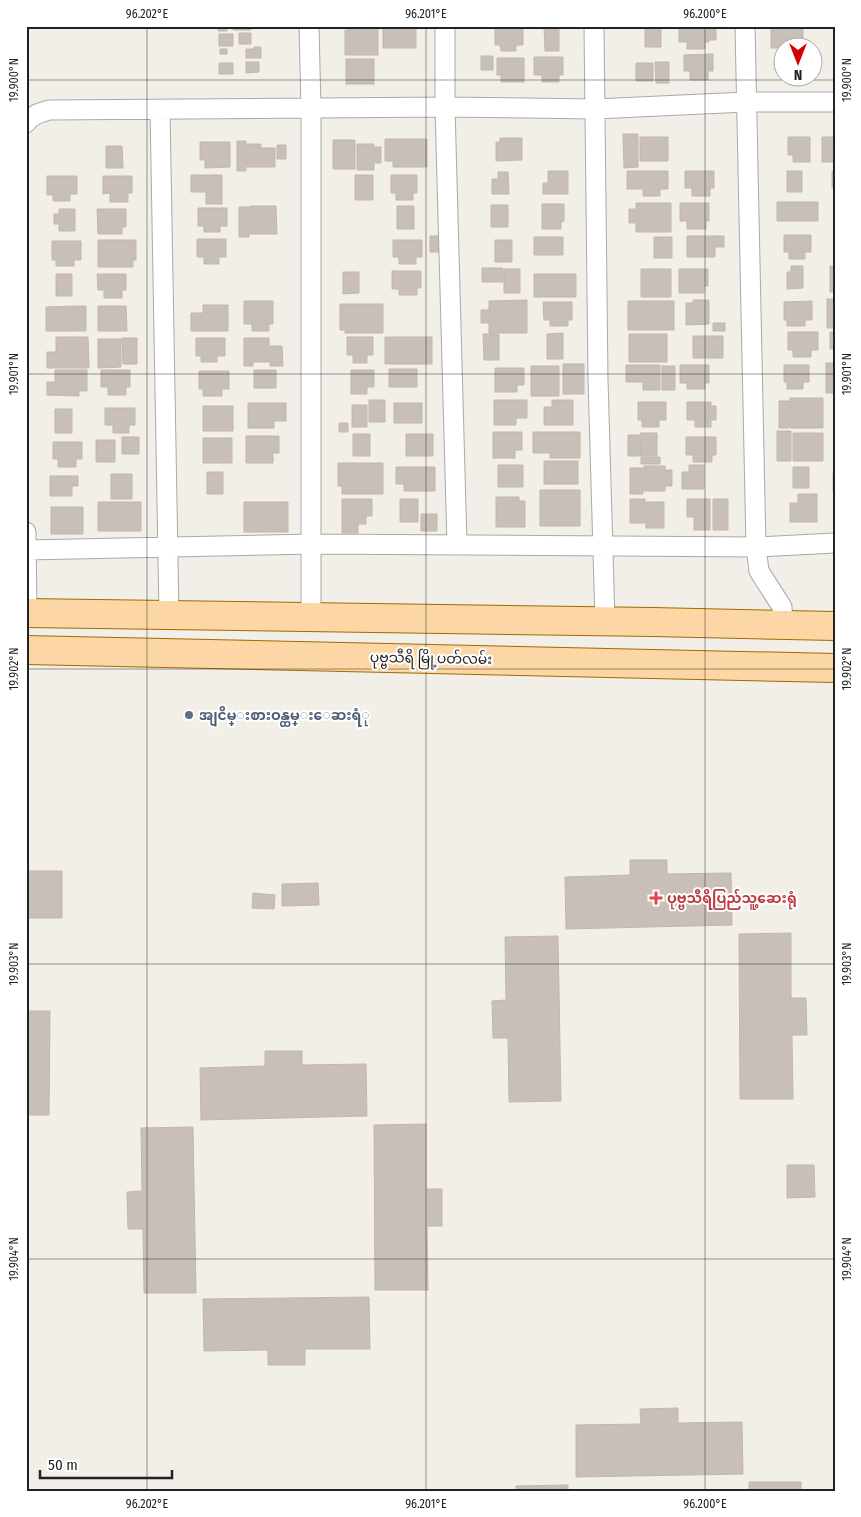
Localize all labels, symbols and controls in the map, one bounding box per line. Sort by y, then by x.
text: 96.202°E [126,7,169,21]
text: 96.201°E [405,7,447,21]
text: 96.200°E [683,7,727,21]
north arrow [774,38,824,88]
text: 19.900°N [7,58,21,102]
text: 19.900°N [840,58,854,102]
text: N [794,66,802,83]
text: 19.901°N [7,353,21,395]
text: 19.901°N [840,353,854,395]
street label: ပုဗ္ဗသီရိ မြို့ပတ်လမ်း [370,647,492,671]
text: 19.902°N [7,648,21,690]
text: 19.902°N [840,648,854,690]
place label: အျငိမ္းစားဝန္ထမ္းေဆးရံု [199,705,370,727]
marker: အျငိမ္းစားဝန္ထမ္းေဆးရံု [183,709,195,721]
place label: ပုဗ္ဗသီရိပြည်သူ့ဆေးရုံ [667,888,797,910]
marker: ပုဗ္ဗသီရိပြည်သူ့ဆေးရုံ [649,891,663,905]
text: 19.903°N [7,942,21,986]
text: 19.903°N [840,942,854,986]
text: 19.904°N [7,1237,21,1281]
text: 19.904°N [840,1237,854,1281]
scale bar [40,1447,172,1479]
text: 50 m [48,1456,78,1474]
text: 96.202°E [126,1497,169,1511]
text: 96.201°E [405,1497,447,1511]
text: 96.200°E [683,1497,727,1511]

